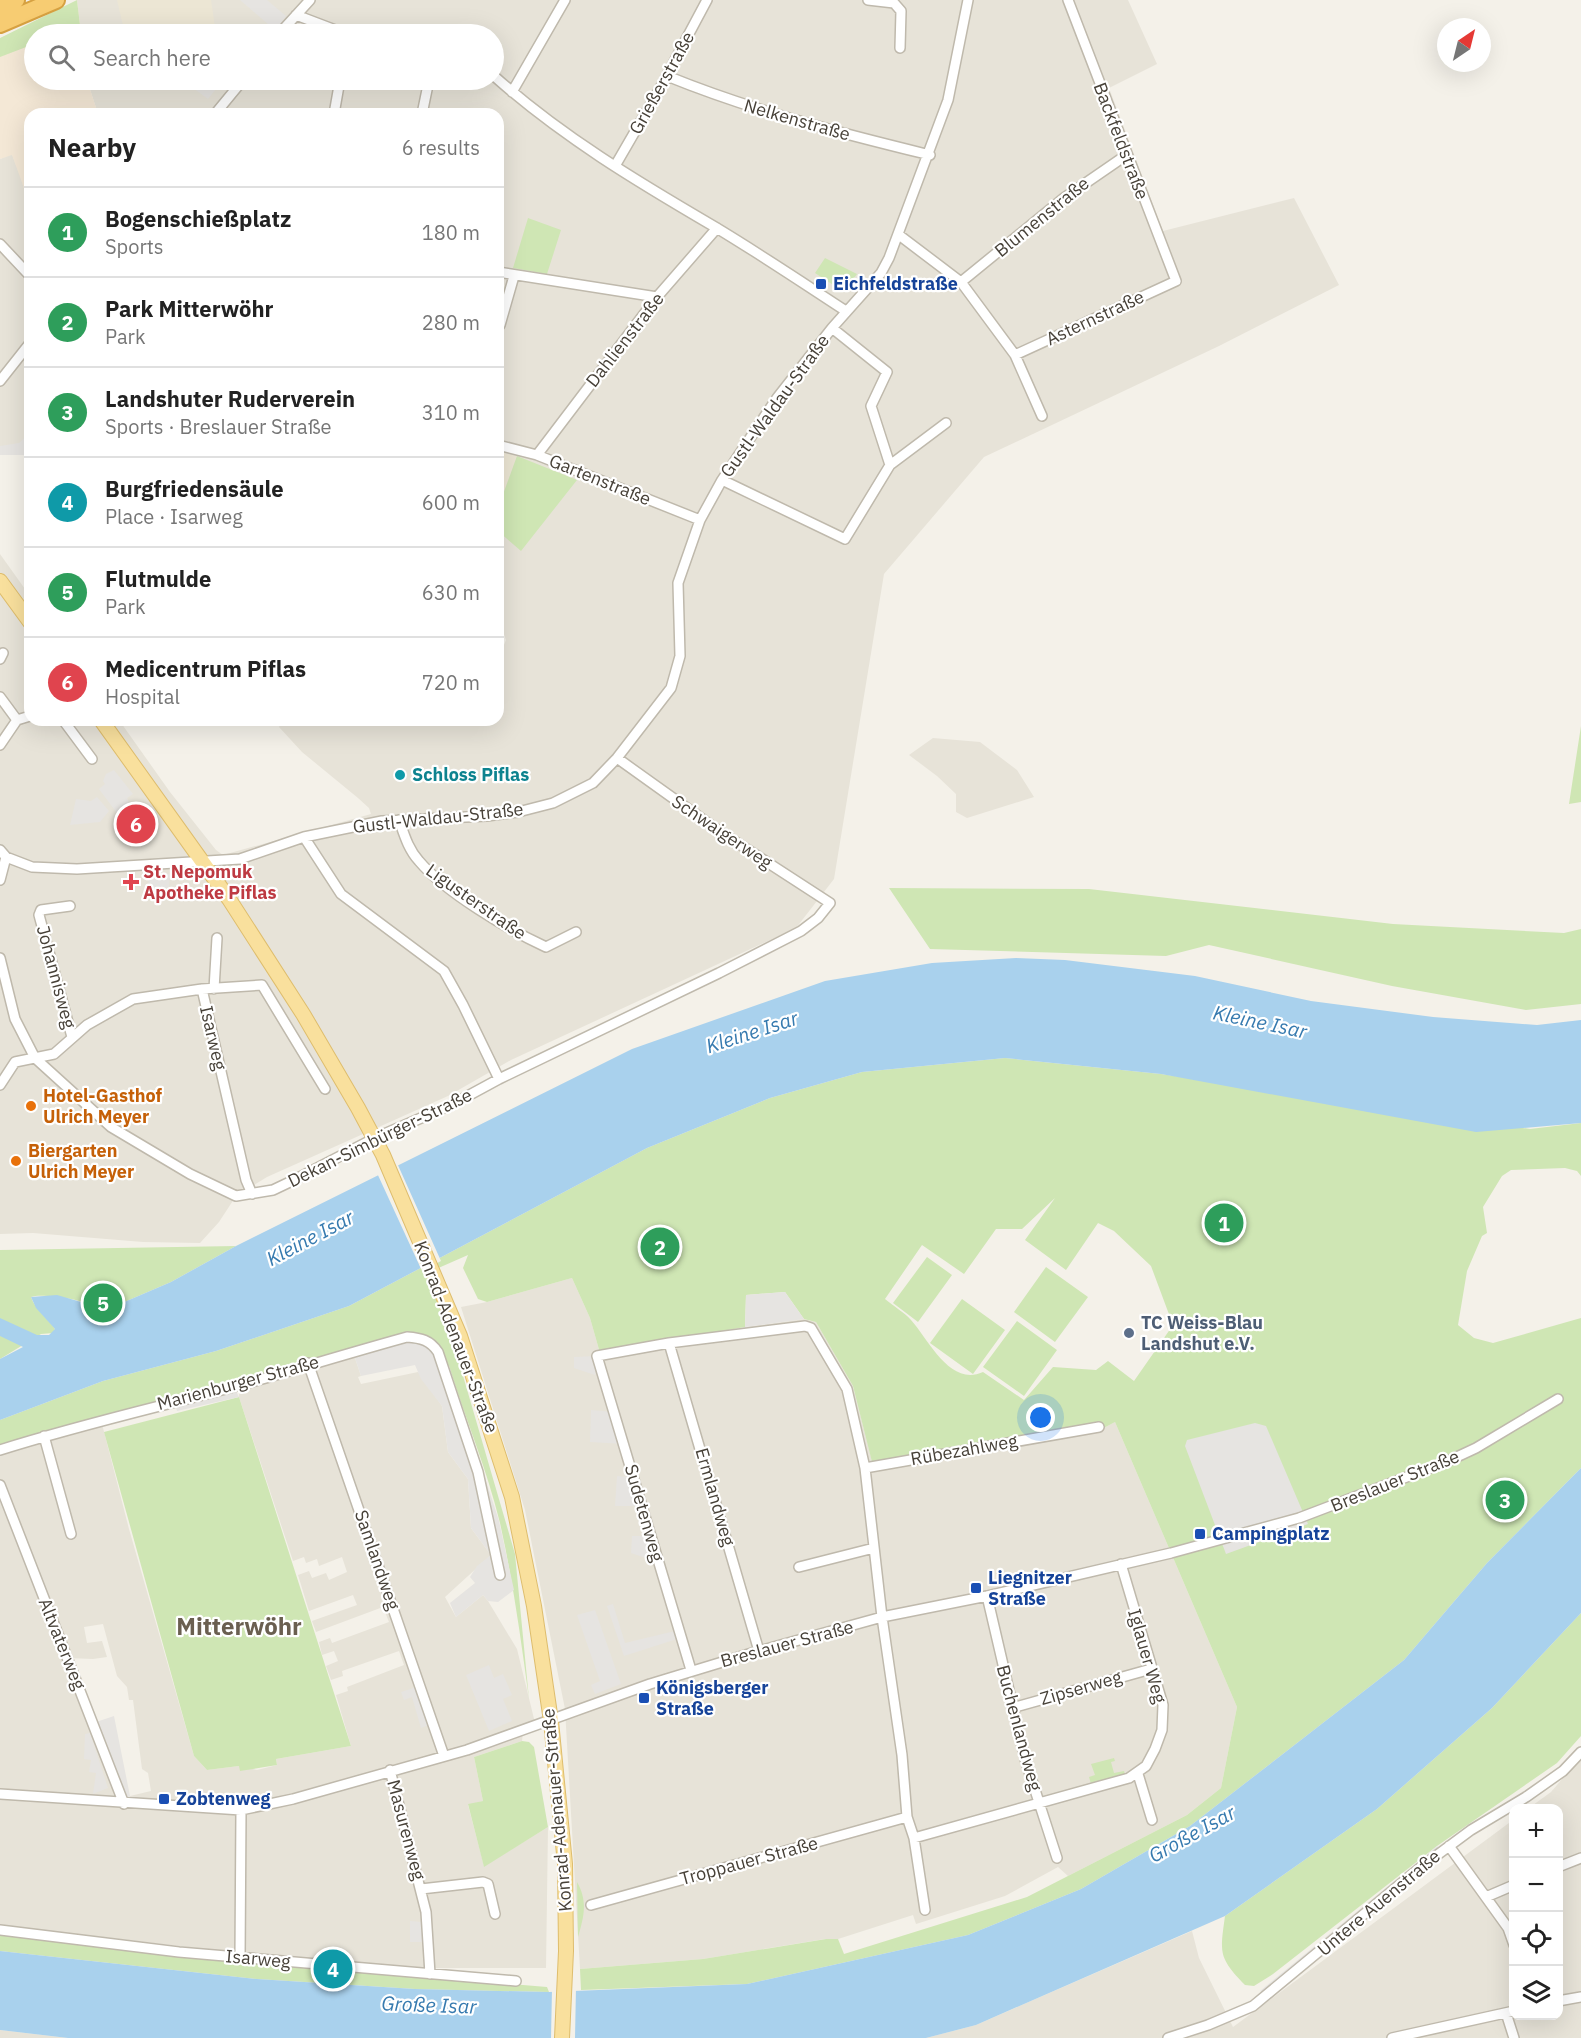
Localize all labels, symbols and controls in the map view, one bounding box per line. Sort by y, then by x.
north arrow [1437,18,1491,72]
search box [24,24,504,90]
street label: Grießerstraße [624,27,699,138]
icon: search [45,41,78,74]
text: Search here [93,43,211,72]
street label: Backfeldstraße [1089,79,1154,203]
street label: Nelkenstraße [741,93,853,146]
text: Nearby [48,130,136,164]
text: 6 results [402,134,480,161]
street label: Blumenstraße [990,171,1094,262]
text: Bogenschießplatz [105,204,291,233]
text: 1 [62,219,74,246]
text: 180 m [422,219,480,246]
text: Sports [105,233,164,260]
place label: Eichfeldstraße [833,272,958,295]
marker: Eichfeldstraße [814,277,828,291]
street label: Asternstraße [1042,285,1148,350]
street label: Dahlienstraße [580,288,669,392]
text: Park Mitterwöhr [105,294,273,323]
text: 2 [62,309,74,336]
text: 280 m [422,309,480,336]
text: Park [105,323,145,350]
street label: Gustl-Waldau-Straße [715,330,834,482]
text: Landshuter Ruderverein [105,384,355,413]
text: 3 [62,399,74,426]
text: 310 m [422,399,480,426]
text: Sports · Breslauer Straße [105,413,331,440]
street label: Gartenstraße [546,449,655,510]
text: Burgfriedensäule [105,474,284,503]
text: 4 [62,489,74,516]
text: 600 m [422,489,480,516]
text: Place · Isarweg [105,503,243,530]
text: Flutmulde [105,564,211,593]
text: 5 [62,579,74,606]
text: 630 m [422,579,480,606]
text: Park [105,593,145,620]
text: Medicentrum Piflas [105,654,306,683]
text: 6 [62,669,74,696]
text: 720 m [422,669,480,696]
text: Hospital [105,683,180,710]
place label: Schloss Piflas [412,763,529,786]
marker: Schloss Piflas [393,768,407,782]
street label: Schwaigerweg [668,789,777,874]
street label: Gustl-Waldau-Straße [352,797,524,838]
pin: 6 [116,802,156,846]
street label: Ligusterstraße [422,859,531,945]
place label: St. Nepomuk Apotheke Piflas [143,860,277,904]
marker: St. Nepomuk Apotheke Piflas [124,875,138,889]
street label: Johannisweg [32,923,81,1031]
water label: Kleine Isar [1211,998,1310,1045]
street label: Isarweg [195,1003,232,1073]
water label: Kleine Isar [702,1004,802,1059]
street label: Dekan-Simbürger-Straße [284,1083,476,1192]
place label: Hotel-Gasthof Ulrich Meyer [43,1084,163,1128]
marker: Hotel-Gasthof Ulrich Meyer [24,1099,38,1113]
place label: Biergarten Ulrich Meyer [28,1139,134,1183]
marker: Biergarten Ulrich Meyer [9,1154,23,1168]
pin: 1 [1204,1200,1244,1246]
water label: Kleine Isar [261,1203,359,1272]
pin: 2 [640,1224,680,1270]
street label: Konrad-Adenauer-Straße [409,1238,504,1436]
pin: 5 [84,1280,122,1326]
place label: TC Weiss-Blau Landshut e.V. [1141,1311,1263,1355]
marker: TC Weiss-Blau Landshut e.V. [1122,1326,1136,1340]
street label: Marienburger Straße [154,1350,321,1415]
your location [1026,1403,1055,1432]
street label: Rübezahlweg [909,1429,1020,1470]
street label: Breslauer Straße [1327,1444,1463,1517]
street label: Ermlandweg [690,1445,741,1549]
street label: Sudetenweg [620,1461,670,1565]
pin: 3 [1486,1478,1524,1522]
street label: Samlandweg [350,1507,405,1613]
place label: Campingplatz [1212,1522,1330,1545]
marker: Campingplatz [1193,1527,1207,1541]
place label: Liegnitzer Straße [988,1566,1072,1610]
marker: Liegnitzer Straße [969,1581,983,1595]
street label: Altvaterweg [34,1595,91,1694]
street label: Iglauer Weg [1123,1606,1172,1706]
district label: Mitterwöhr [176,1610,302,1642]
street label: Breslauer Straße [718,1615,856,1672]
street label: Buchenlandweg [992,1662,1047,1794]
street label: Zipserweg [1037,1665,1125,1710]
place label: Königsberger Straße [656,1676,768,1720]
marker: Königsberger Straße [637,1691,651,1705]
street label: Konrad-Adenauer-Straße [536,1707,577,1913]
street label: Masurenweg [382,1777,431,1883]
place label: Zobtenweg [176,1787,270,1810]
marker: Zobtenweg [157,1792,171,1806]
water label: Große Isar [1144,1798,1241,1868]
map controls [1509,1804,1563,2020]
button: + [1509,1804,1563,1858]
street label: Troppauer Straße [677,1831,820,1890]
street label: Untere Auenstraße [1312,1844,1445,1961]
button: − [1509,1858,1563,1912]
button: locate [1509,1912,1563,1966]
street label: Isarweg [224,1944,292,1973]
pin: 4 [314,1946,352,1992]
button: layers [1509,1966,1563,2020]
water label: Große Isar [381,1989,478,2020]

